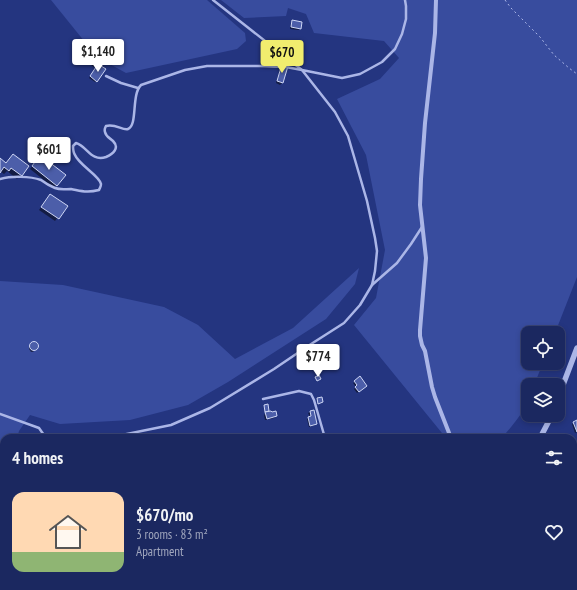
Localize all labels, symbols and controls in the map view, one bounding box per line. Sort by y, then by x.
pin: $1,140 [65,39,131,73]
pin: $670 [258,40,306,74]
text: $1,140 [81,43,115,60]
text: $670 [270,44,294,61]
pin: $601 [25,137,73,171]
text: $601 [37,141,61,158]
map controls [521,326,565,422]
button: locate [521,326,565,370]
pin: $774 [294,344,342,378]
text: $774 [306,348,330,365]
button: layers [521,378,565,422]
text: 4 homes [12,447,63,469]
icon: filters [543,447,565,469]
text: $670/mo [136,504,193,526]
icon: home [44,508,92,556]
icon: heart [543,521,565,543]
text: 3 rooms · 83 m² [136,526,208,543]
text: Apartment [136,543,184,560]

